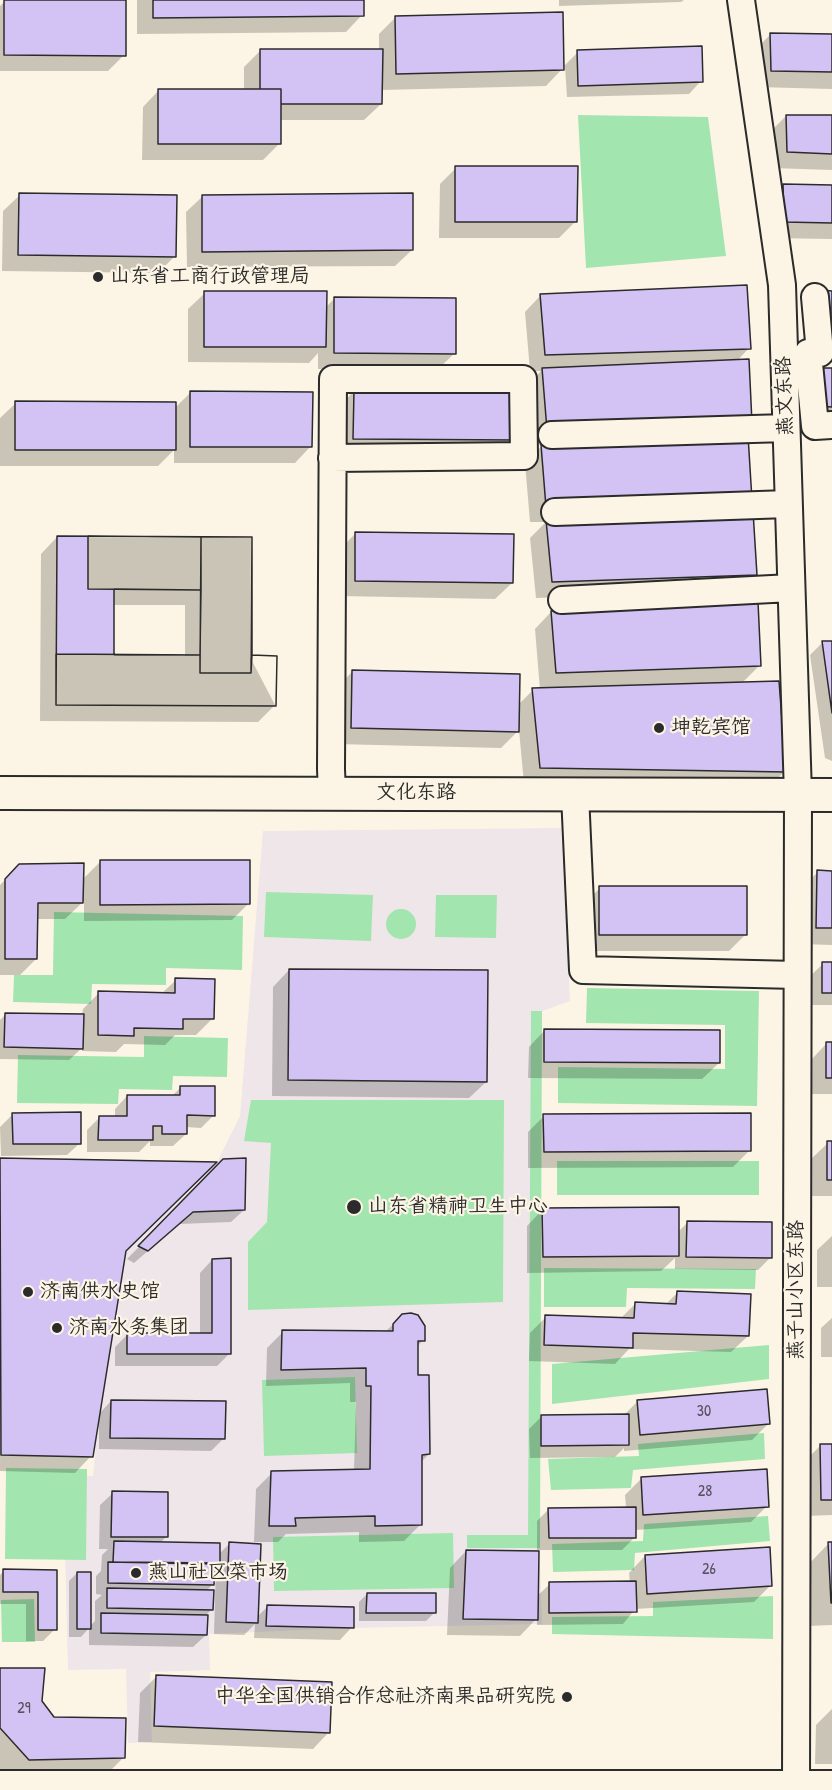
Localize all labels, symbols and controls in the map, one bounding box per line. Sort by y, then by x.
place label: 山东省工商行政管理局 [110,265,310,289]
marker: 山东省工商行政管理局 [91,270,105,284]
street label: 燕文东路 [772,356,798,436]
place label: 坤乾宾馆 [671,716,751,740]
marker: 坤乾宾馆 [652,721,666,735]
street label: 文化东路 [376,781,456,805]
place label: 山东省精神卫生中心 [368,1195,548,1219]
marker: 山东省精神卫生中心 [345,1198,363,1216]
street label: 燕子山小区东路 [785,1220,809,1360]
place label: 济南供水史馆 [40,1280,160,1304]
marker: 济南供水史馆 [21,1285,35,1299]
place label: 济南水务集团 [69,1316,189,1340]
marker: 济南水务集团 [50,1321,64,1335]
house number: 30 [697,1402,711,1422]
house number: 28 [698,1482,712,1502]
house number: 26 [702,1560,716,1580]
place label: 燕山社区菜市场 [148,1561,288,1585]
marker: 燕山社区菜市场 [129,1566,143,1580]
place label: 中华全国供销合作总社济南果品研究院 [215,1685,555,1709]
marker: 中华全国供销合作总社济南果品研究院 [560,1690,574,1704]
house number: 29 [17,1699,31,1719]

